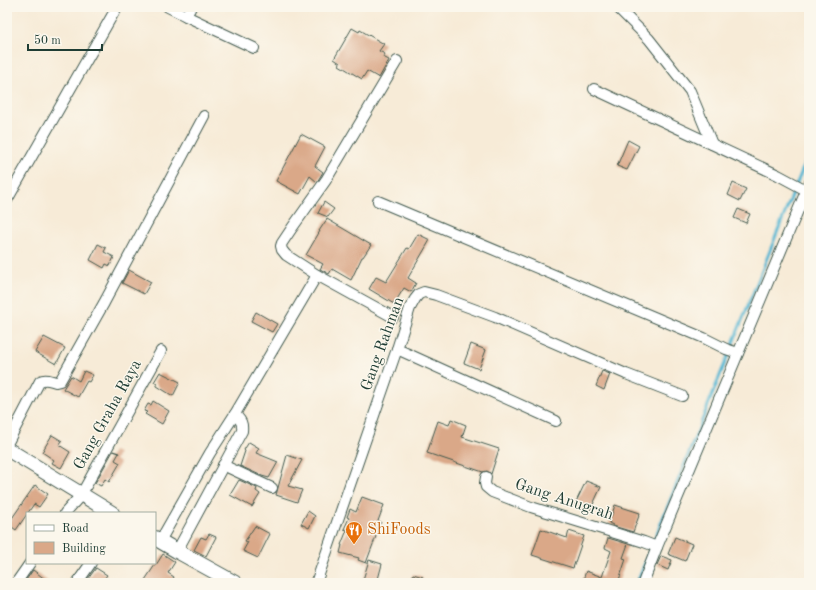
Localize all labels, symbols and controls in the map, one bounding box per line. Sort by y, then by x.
scale bar [28,26,102,52]
text: 50 m [34,34,61,47]
street label: Gang Rahman [359,295,407,393]
street label: Gang Graha Raya [71,357,145,473]
street label: Gang Anugrah [513,477,615,524]
legend [26,512,156,564]
restaurant icon: ShiFoods [344,520,364,545]
place label: ShiFoods [367,522,431,538]
text: Road [62,523,89,535]
text: Building [62,543,106,555]

